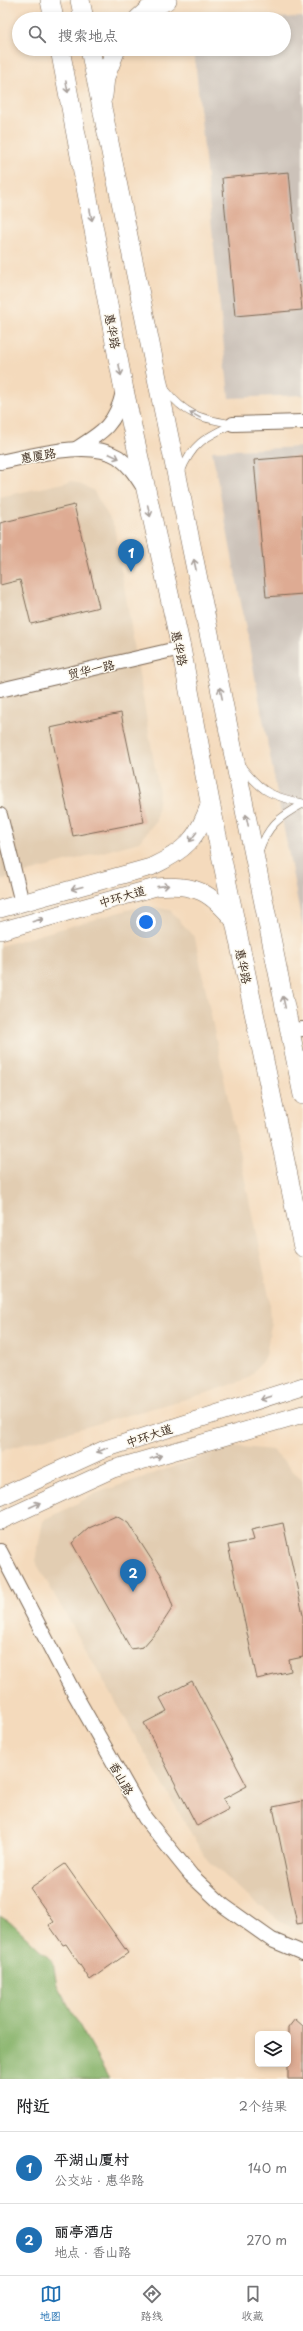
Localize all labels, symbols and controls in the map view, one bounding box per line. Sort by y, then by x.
search box [12,12,291,56]
icon: search [26,23,48,45]
text: 搜索地点 [58,23,118,46]
one-way arrow [63,80,71,93]
one-way arrow [87,208,95,221]
street label: 惠华路 [101,312,125,350]
one-way arrow [116,364,124,377]
one-way arrow [189,411,201,418]
street label: 惠厦路 [19,443,57,467]
one-way arrow [108,453,120,461]
one-way arrow [146,504,154,517]
pin: 1 [118,539,144,572]
one-way arrow [191,559,199,572]
street label: 惠华路 [167,629,193,667]
street label: 贸华一路 [66,655,116,683]
one-way arrow [216,687,224,700]
one-way arrow [242,814,250,827]
one-way arrow [189,831,198,842]
street label: 中环大道 [96,881,148,911]
one-way arrow [156,883,169,890]
one-way arrow [71,885,84,892]
your location [136,912,156,932]
one-way arrow [31,916,44,923]
street label: 惠华路 [231,947,257,985]
one-way arrow [280,996,288,1009]
one-way arrow [259,1395,272,1402]
street label: 中环大道 [123,1419,175,1451]
one-way arrow [97,1447,109,1455]
one-way arrow [149,1453,162,1460]
one-way arrow [29,1501,41,1508]
pin: 2 [120,1559,146,1592]
street label: 香山路 [105,1758,139,1798]
map controls [255,2031,291,2067]
button: layers [255,2031,291,2067]
text: 附近 [16,2092,50,2118]
text: 2个结果 [239,2096,287,2115]
text: 平湖山厦村 [54,2147,129,2170]
text: 1 [26,2158,32,2177]
text: 140 m [248,2158,287,2177]
text: 公交站 · 惠华路 [54,2170,144,2189]
text: 丽亭酒店 [54,2219,114,2242]
text: 2 [24,2230,34,2249]
text: 270 m [246,2230,287,2249]
text: 地点 · 香山路 [54,2242,131,2261]
tab: 地图 [40,2283,62,2324]
tab: 路线 [141,2283,163,2324]
tab: 收藏 [242,2283,264,2324]

